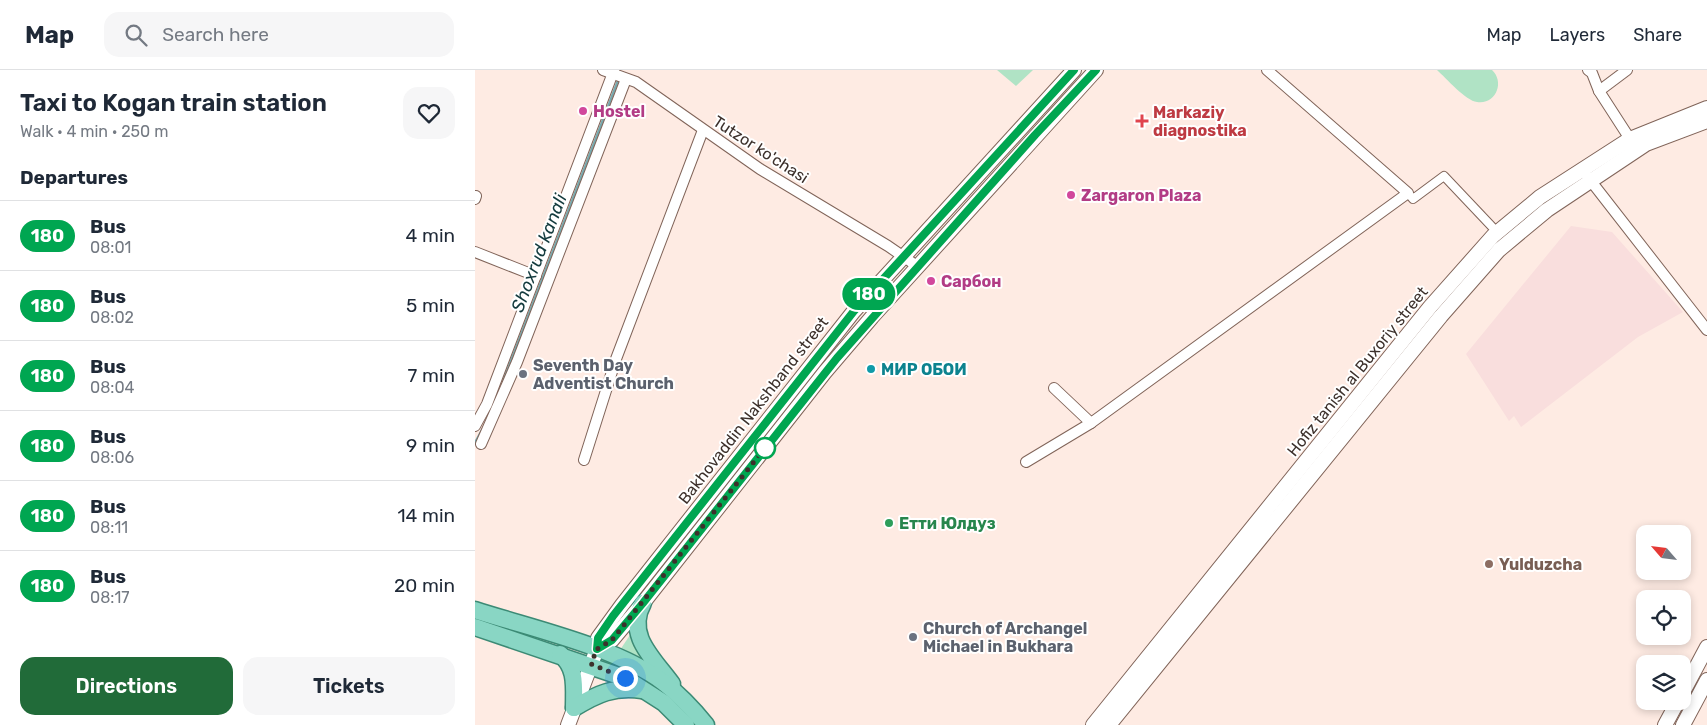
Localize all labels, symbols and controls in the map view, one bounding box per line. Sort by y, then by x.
search box [104,12,454,57]
text: Map [25,21,74,49]
icon: search [122,21,150,49]
text: Search here [162,23,269,46]
text: Map [1487,24,1522,46]
text: Layers [1550,24,1605,46]
text: Share [1633,24,1682,46]
button: heart [403,87,455,139]
text: Taxi to Kogan train station [20,89,327,117]
place label: Hostel [593,102,645,121]
place label: Markaziy diagnostika [1153,103,1247,140]
marker: Hostel [577,105,589,117]
street label: Tutzor ko'chasi [710,112,812,187]
marker: Markaziy diagnostika [1135,114,1149,128]
text: Walk · 4 min · 250 m [20,122,168,141]
text: Departures [20,166,128,189]
place label: Zargaron Plaza [1081,186,1201,205]
marker: Zargaron Plaza [1065,189,1077,201]
water label: Shoxrud kanali [506,190,572,315]
text: Bus [90,215,126,238]
text: 4 min [406,224,455,247]
text: 180 [31,225,64,247]
text: 08:01 [90,238,131,257]
place label: Сарбон [941,272,1002,291]
marker: Сарбон [925,275,937,287]
line badge: 180 [840,278,898,310]
text: 180 [852,283,886,305]
street label: Hofiz tanish al Buxoriy street [1283,283,1432,460]
text: Bus [90,285,126,308]
text: 5 min [406,294,455,317]
text: 180 [31,295,64,317]
text: 08:02 [90,308,134,327]
street label: Bakhovaddin Nakshband street [674,313,832,508]
text: Bus [90,355,126,378]
place label: Seventh Day Adventist Church [533,356,674,393]
place label: МИР ОБОИ [881,360,967,379]
marker: МИР ОБОИ [865,363,877,375]
text: 7 min [408,364,455,387]
text: 180 [31,365,64,387]
marker: Seventh Day Adventist Church [517,368,529,380]
text: 08:04 [90,378,135,397]
text: Bus [90,425,126,448]
text: 9 min [406,434,455,457]
text: 180 [31,435,64,457]
unlabelled marker [754,437,776,459]
text: 08:06 [90,448,134,467]
text: Bus [90,495,126,518]
text: 14 min [397,504,455,527]
text: 180 [31,505,64,527]
place label: Етти Юлдуз [899,514,996,533]
marker: Етти Юлдуз [883,517,895,529]
text: 08:11 [90,518,128,537]
north arrow [1636,525,1691,580]
map controls [1636,525,1691,710]
place label: Yulduzcha [1499,555,1582,574]
marker: Yulduzcha [1483,558,1495,570]
text: Bus [90,565,126,588]
text: 20 min [394,574,455,597]
text: 180 [31,575,64,597]
text: 08:17 [90,588,130,607]
button: locate [1636,590,1691,645]
place label: Church of Archangel Michael in Bukhara [923,619,1087,656]
marker: Church of Archangel Michael in Bukhara [907,631,919,643]
button: layers [1636,655,1691,710]
button: Directions [20,657,233,715]
button: Tickets [243,657,455,715]
your location [613,666,638,691]

